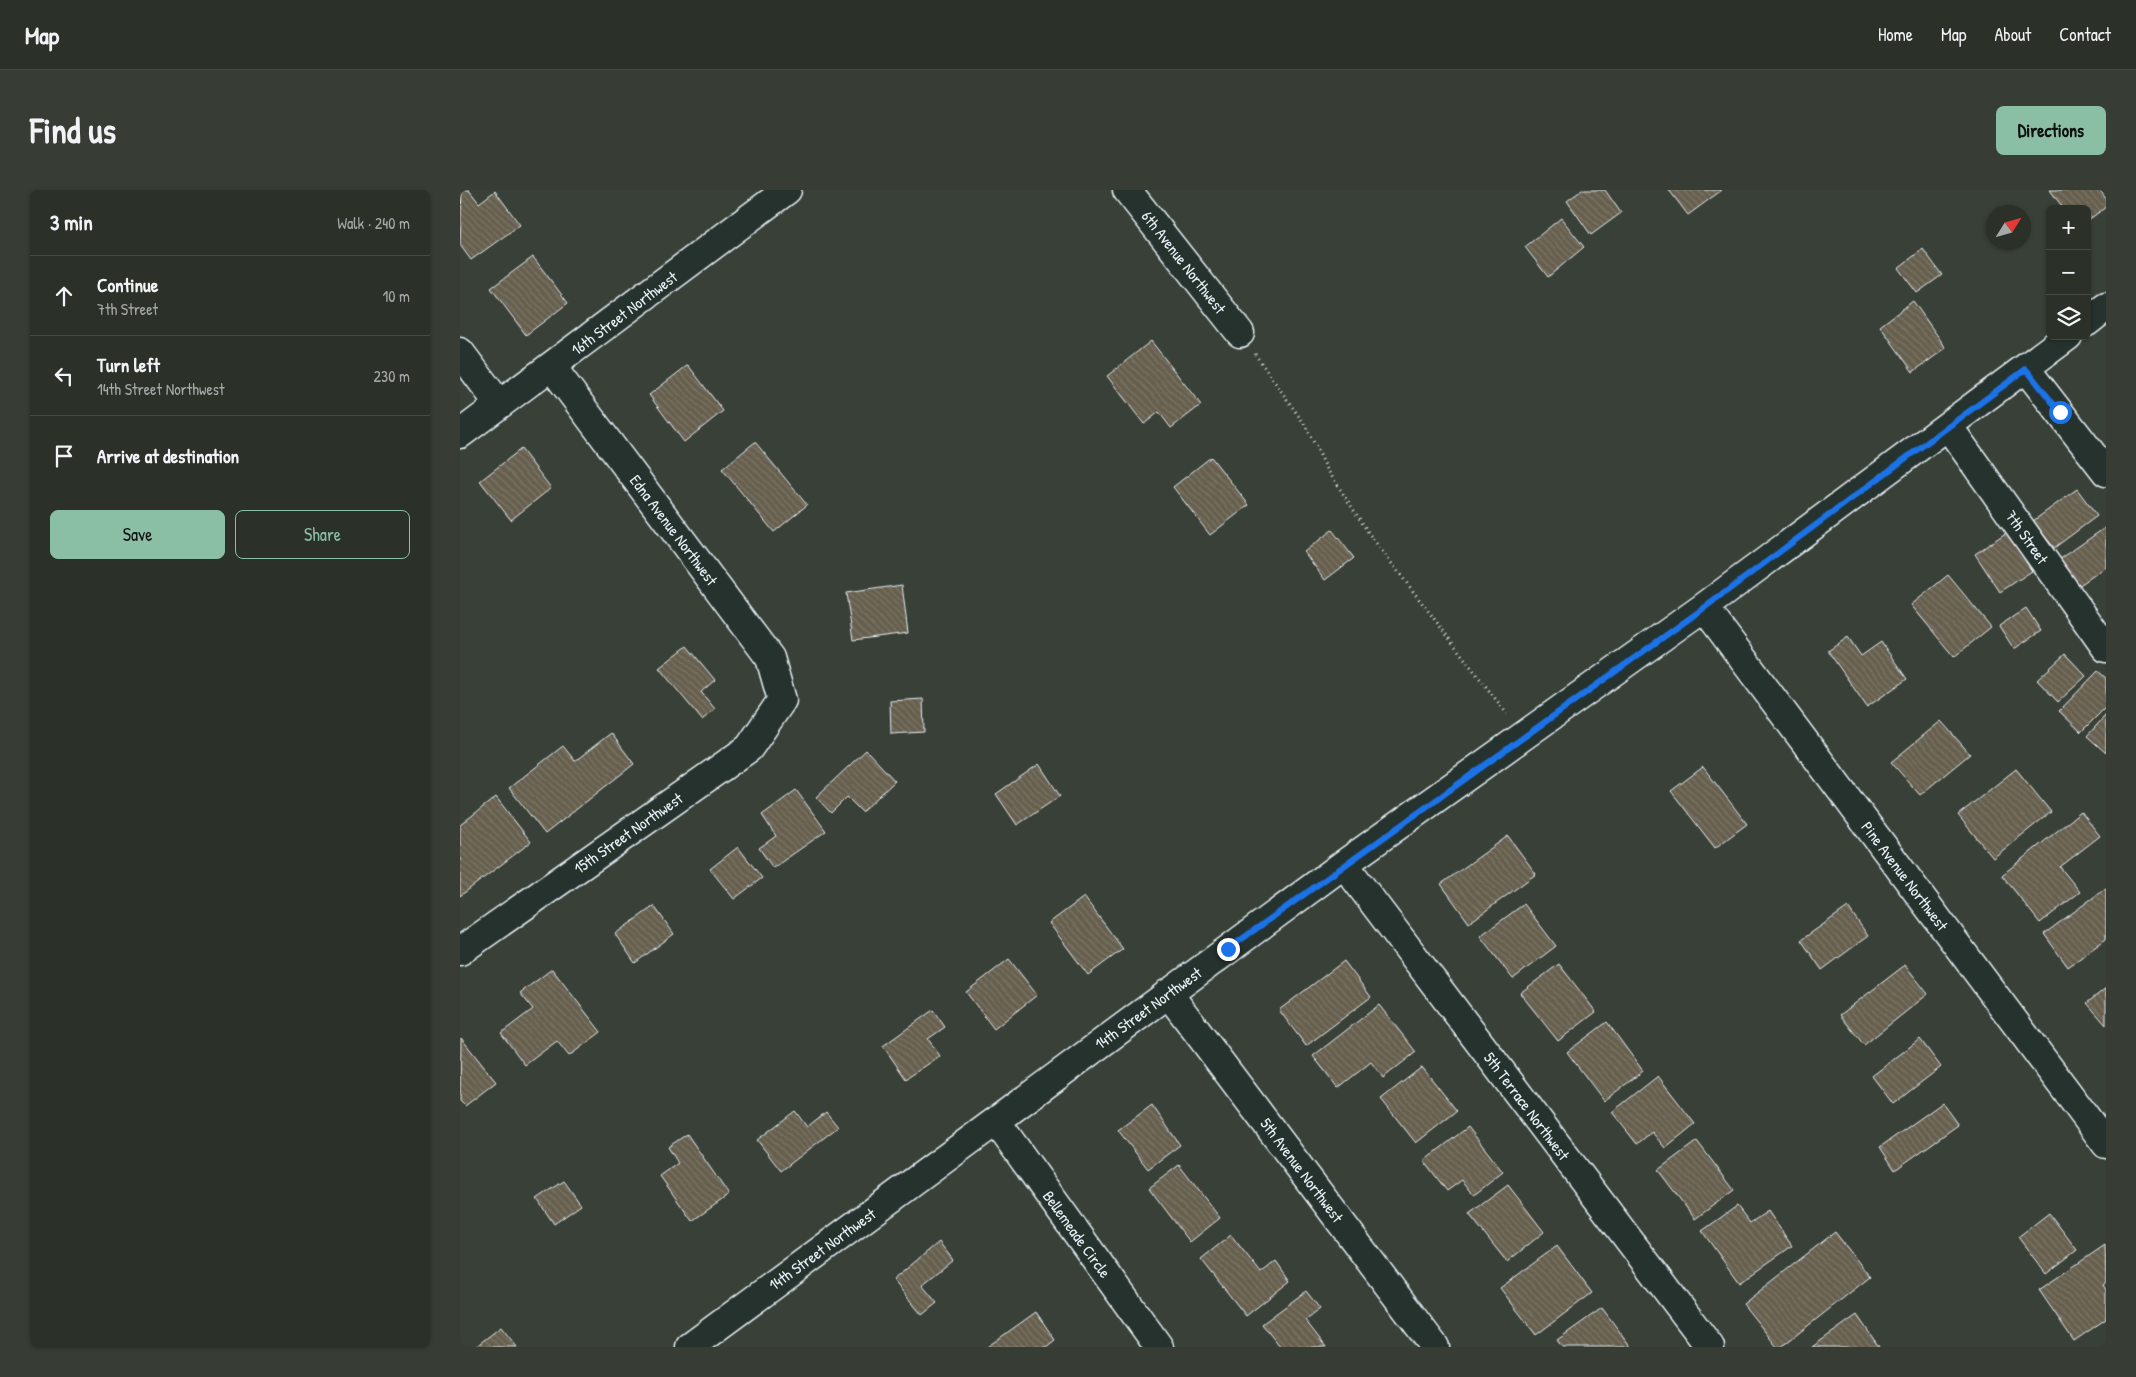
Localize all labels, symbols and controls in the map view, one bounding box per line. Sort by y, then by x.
text: Map [25,19,59,51]
text: Home [1878,22,1913,47]
text: Map [1941,22,1966,47]
text: About [1994,22,2031,47]
text: Contact [2059,22,2111,47]
button: Directions [1996,106,2106,155]
text: Find us [30,107,116,154]
north arrow [1986,205,2031,250]
map controls [2046,205,2091,340]
button: + [2046,205,2091,250]
street label: 6th Avenue Northwest [1137,206,1232,319]
text: 3 min [50,208,93,237]
text: Walk · 240 m [337,212,410,234]
button: − [2046,250,2091,295]
street label: 16th Street Northwest [566,265,682,360]
text: Continue [97,272,158,298]
icon: ahead [50,282,78,310]
text: 10 m [382,285,410,307]
button: layers [2046,295,2091,340]
text: 7th Street [97,298,158,320]
text: Turn left [97,352,160,378]
icon: left [50,362,78,390]
text: 230 m [374,365,410,387]
text: 14th Street Northwest [97,378,224,400]
route start [2049,401,2072,424]
icon: arrive [50,442,78,470]
text: Arrive at destination [97,443,239,469]
street label: Edna Avenue Northwest [625,470,723,590]
street label: 7th Street [2000,506,2054,569]
button: Save [50,510,225,559]
button: Share [235,510,410,559]
street label: 15th Street Northwest [569,787,687,879]
street label: Pine Avenue Northwest [1857,817,1954,936]
route end [1217,938,1240,961]
street label: 14th Street Northwest [1090,961,1206,1054]
street label: 5th Terrace Northwest [1479,1047,1575,1165]
street label: 5th Avenue Northwest [1255,1113,1349,1227]
street label: Bellemeade Circle [1038,1186,1117,1283]
street label: 14th Street Northwest [764,1202,880,1295]

